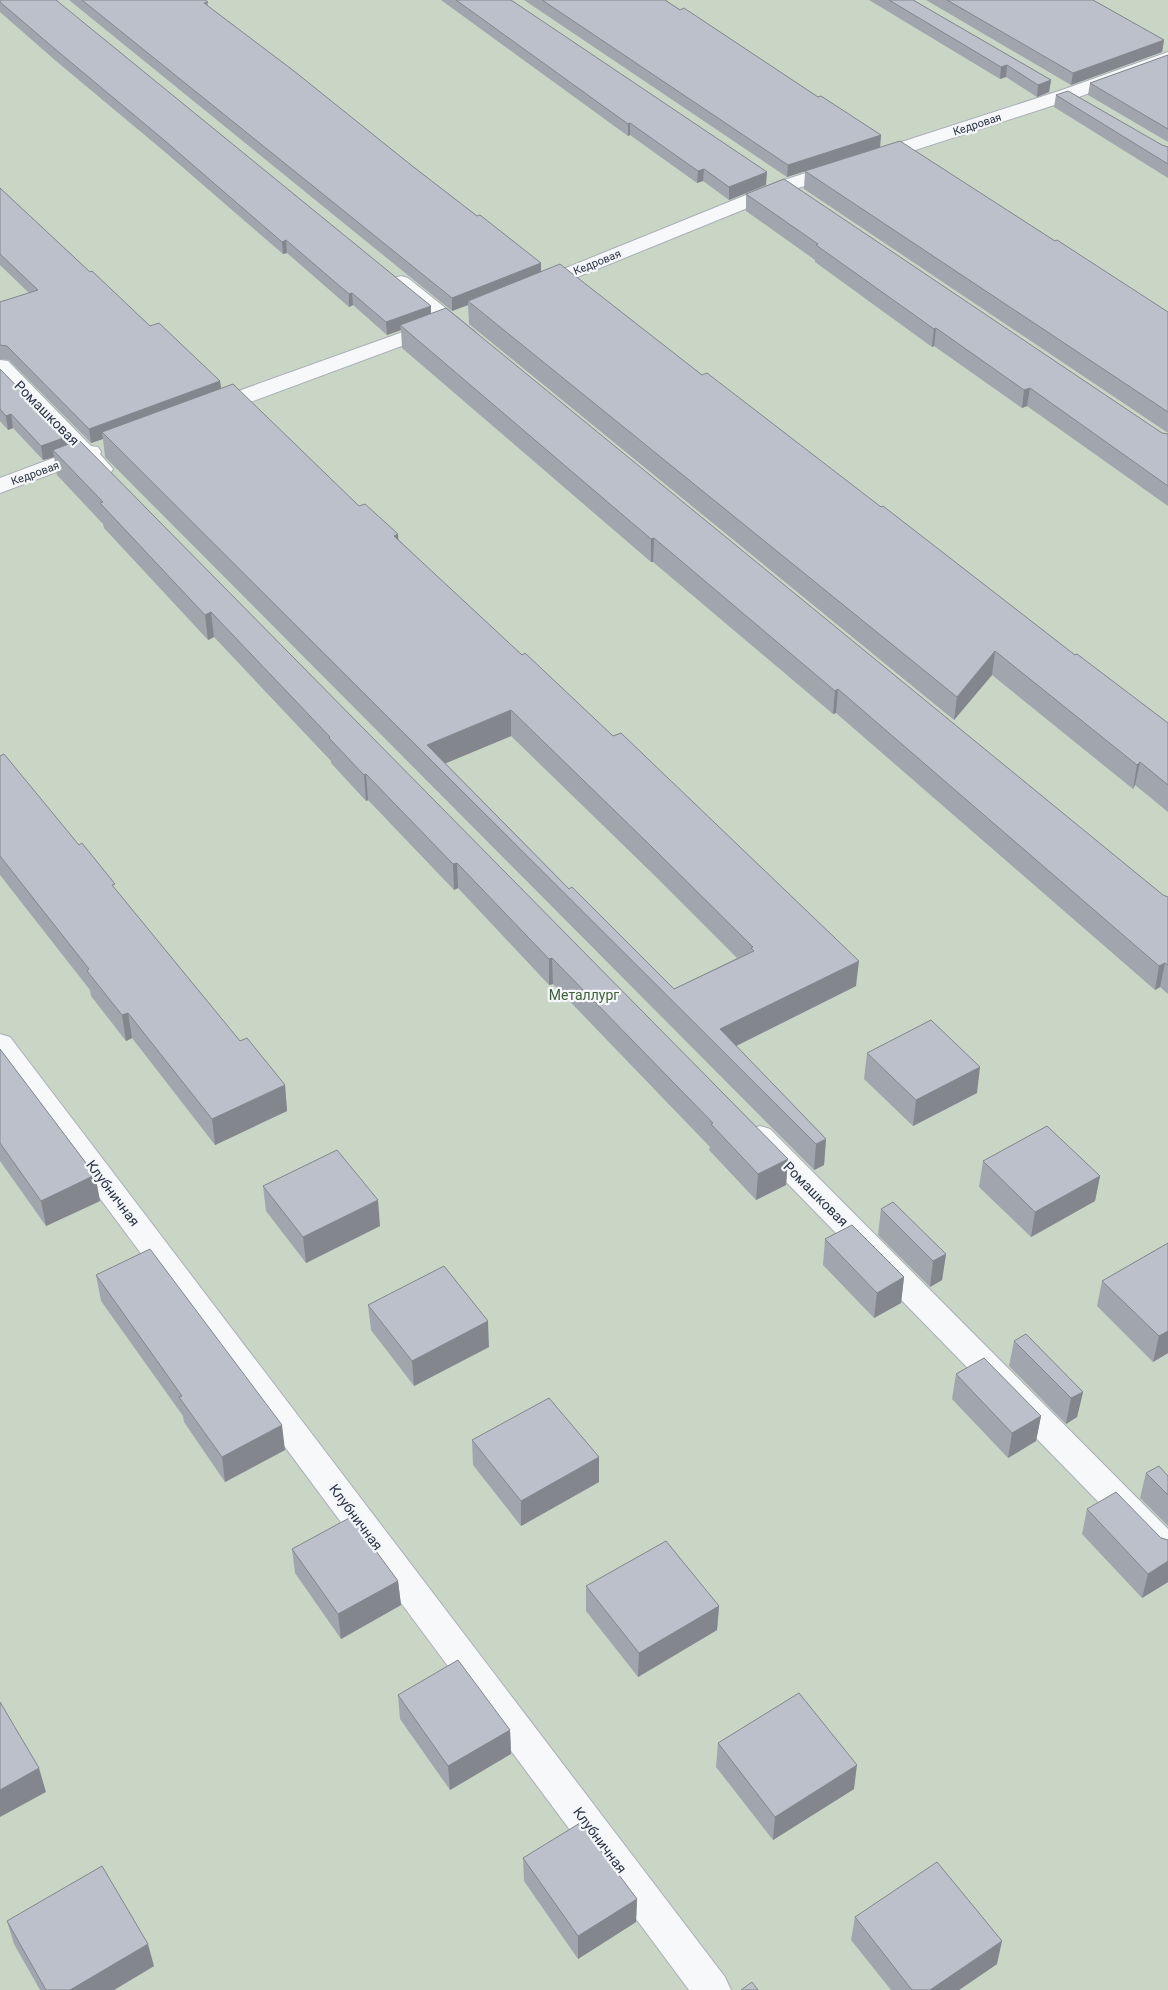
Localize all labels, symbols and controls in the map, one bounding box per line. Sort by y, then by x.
street label: Кедровая [951,111,1003,138]
street label: Кедровая [571,247,623,278]
street label: Ромашковая [11,377,83,449]
street label: Кедровая [9,459,61,488]
park label: Металлург [549,987,619,1003]
street label: Клубничная [83,1157,143,1229]
street label: Ромашковая [780,1158,852,1230]
street label: Клубничная [326,1481,386,1553]
street label: Клубничная [570,1804,630,1876]

